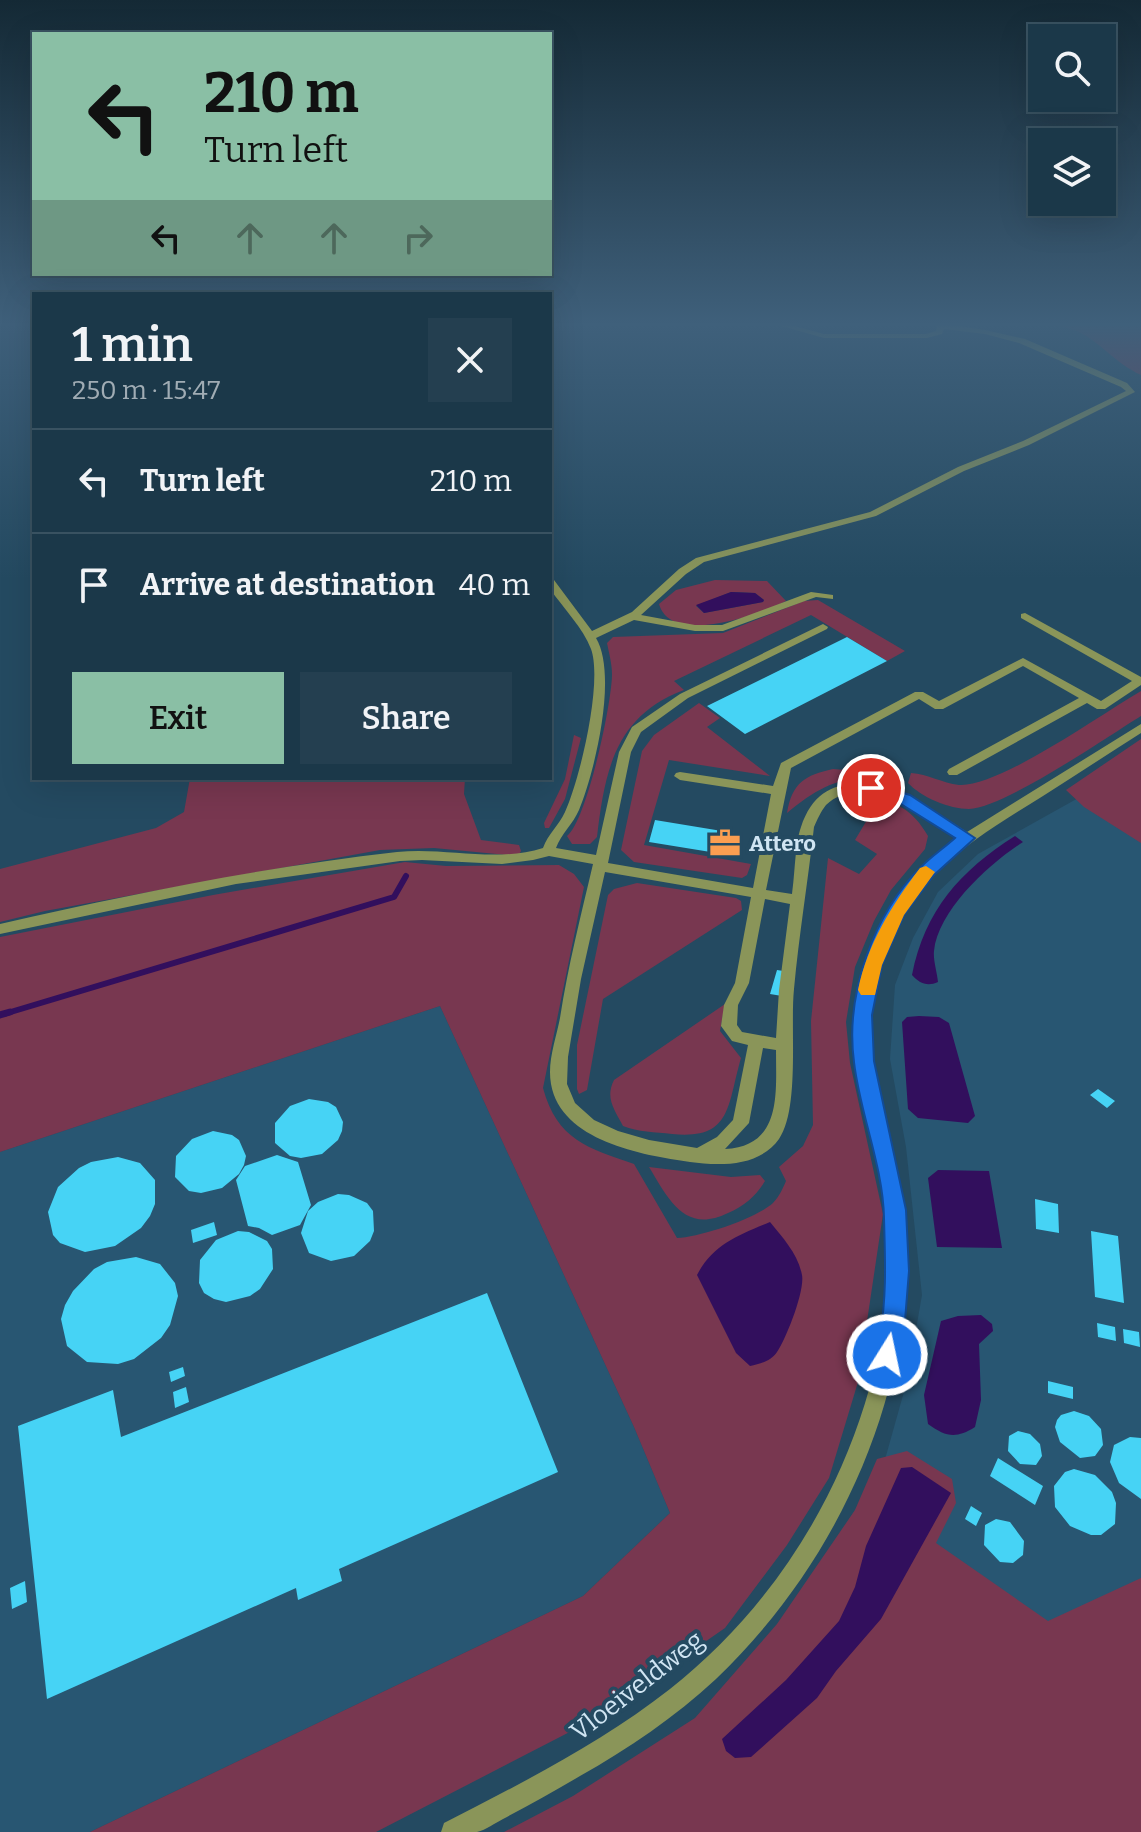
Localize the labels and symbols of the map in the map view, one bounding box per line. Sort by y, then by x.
pin [837,754,905,822]
office icon: Attero [708,826,742,860]
place label: Attero [749,830,816,857]
position arrow [845,1313,929,1397]
street label: Vloeiveldweg [564,1624,710,1748]

